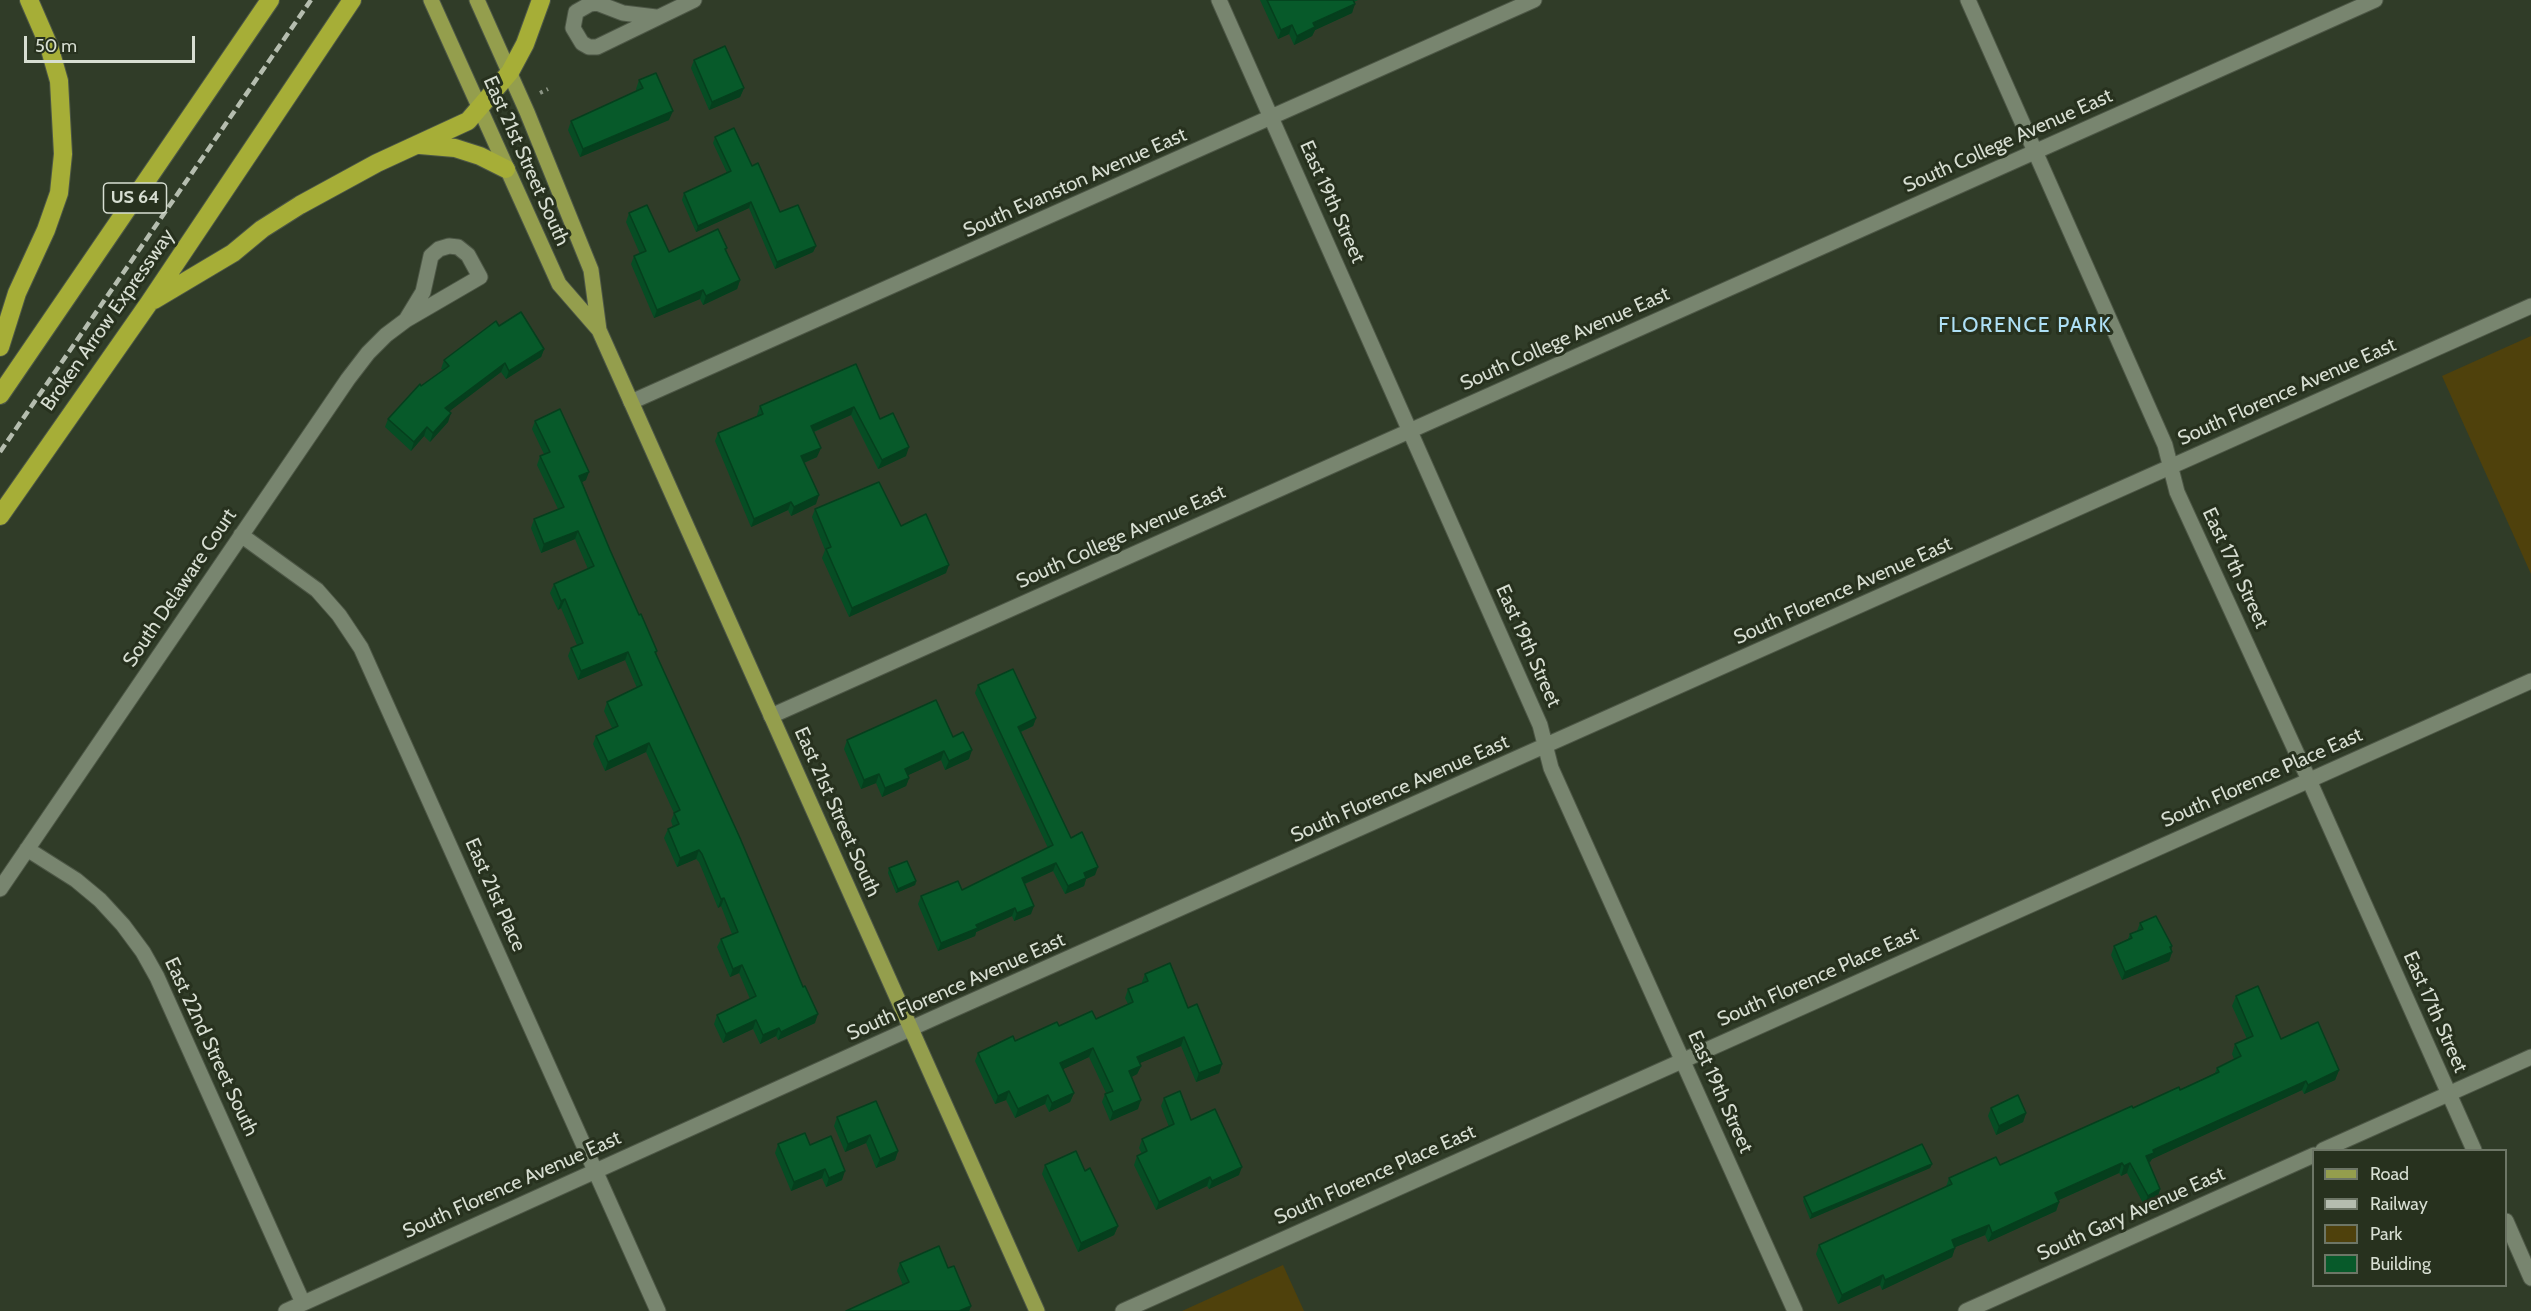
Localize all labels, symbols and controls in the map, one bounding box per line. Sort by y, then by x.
scale bar [27,24,198,62]
text: 50 m [35,35,77,57]
street label: East 21st Street South [478,72,574,250]
street label: South College Avenue East [1900,84,2116,198]
street label: South Evanston Avenue East [960,123,1190,243]
street label: East 19th Street [1294,137,1370,267]
road number: US 64 [104,183,166,213]
street label: Broken Arrow Expressway [36,225,180,415]
street label: South College Avenue East [1457,282,1673,396]
district label: FLORENCE PARK [1938,313,2112,339]
street label: South Florence Avenue East [2174,333,2400,451]
street label: South College Avenue East [1013,480,1229,594]
street label: South Delaware Court [118,504,242,672]
street label: East 17th Street [2197,504,2273,632]
street label: South Florence Avenue East [1730,532,1956,650]
street label: East 19th Street [1490,581,1566,711]
street label: East 21st Street South [789,723,885,901]
street label: South Florence Place East [2158,723,2366,833]
street label: South Florence Avenue East [1287,730,1513,848]
street label: East 21st Place [459,835,531,955]
street label: South Florence Place East [1714,922,1922,1032]
street label: South Florence Avenue East [843,928,1069,1046]
street label: East 17th Street [2398,948,2472,1076]
street label: East 22nd Street South [159,954,263,1140]
street label: East 19th Street [1682,1027,1758,1157]
street label: South Florence Place East [1271,1120,1479,1230]
street label: South Florence Avenue East [399,1126,625,1244]
legend [2312,1149,2507,1287]
street label: South Gary Avenue East [2033,1162,2229,1266]
text: Road [2370,1163,2409,1185]
text: Railway [2370,1193,2428,1215]
text: Park [2370,1223,2402,1245]
text: Building [2370,1253,2431,1275]

